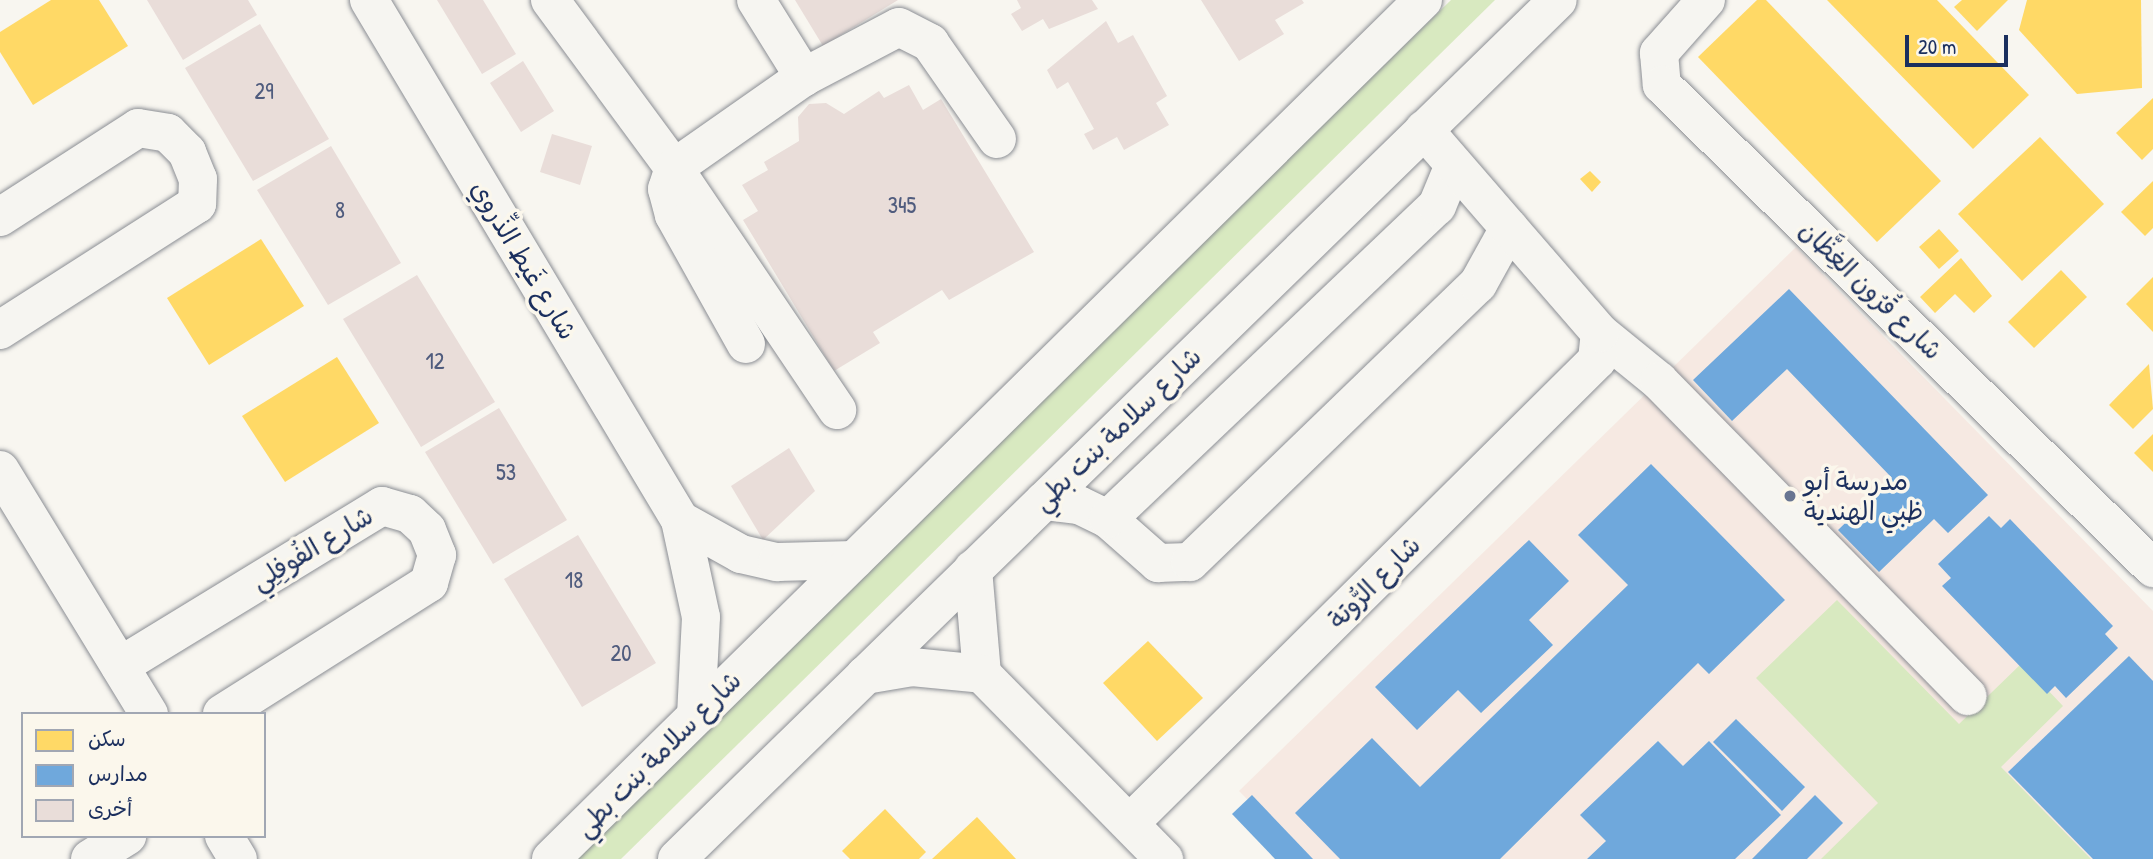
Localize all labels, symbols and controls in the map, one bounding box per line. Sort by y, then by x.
scale bar [1908,21,2011,65]
text: 20 m [1918,32,1956,61]
house number: 29 [254,77,274,105]
street label: شارع غَيط الذِّروي [464,175,584,345]
house number: 345 [888,191,916,219]
house number: 8 [335,196,345,224]
street label: شارع قُرُون الغِظَّان [1793,214,1949,366]
street label: شارع سلامة بنت بطي [1026,341,1208,517]
house number: 12 [425,347,445,375]
house number: 53 [496,458,516,486]
place label: مدرسة أبو ظبي الهندية [1804,465,1923,526]
marker: مدرسة أبو ظبي الهندية [1782,488,1798,504]
street label: شارع الفُوفِلِي [246,500,378,596]
street label: شارع الرُّوتة [1321,529,1427,635]
house number: 18 [565,566,583,594]
house number: 20 [610,639,632,667]
street label: شارع سلامة بنت بطي [569,665,747,843]
legend [21,712,266,838]
text: سكن [88,724,126,753]
text: مدارس [88,759,148,788]
text: أخرى [88,794,132,823]

